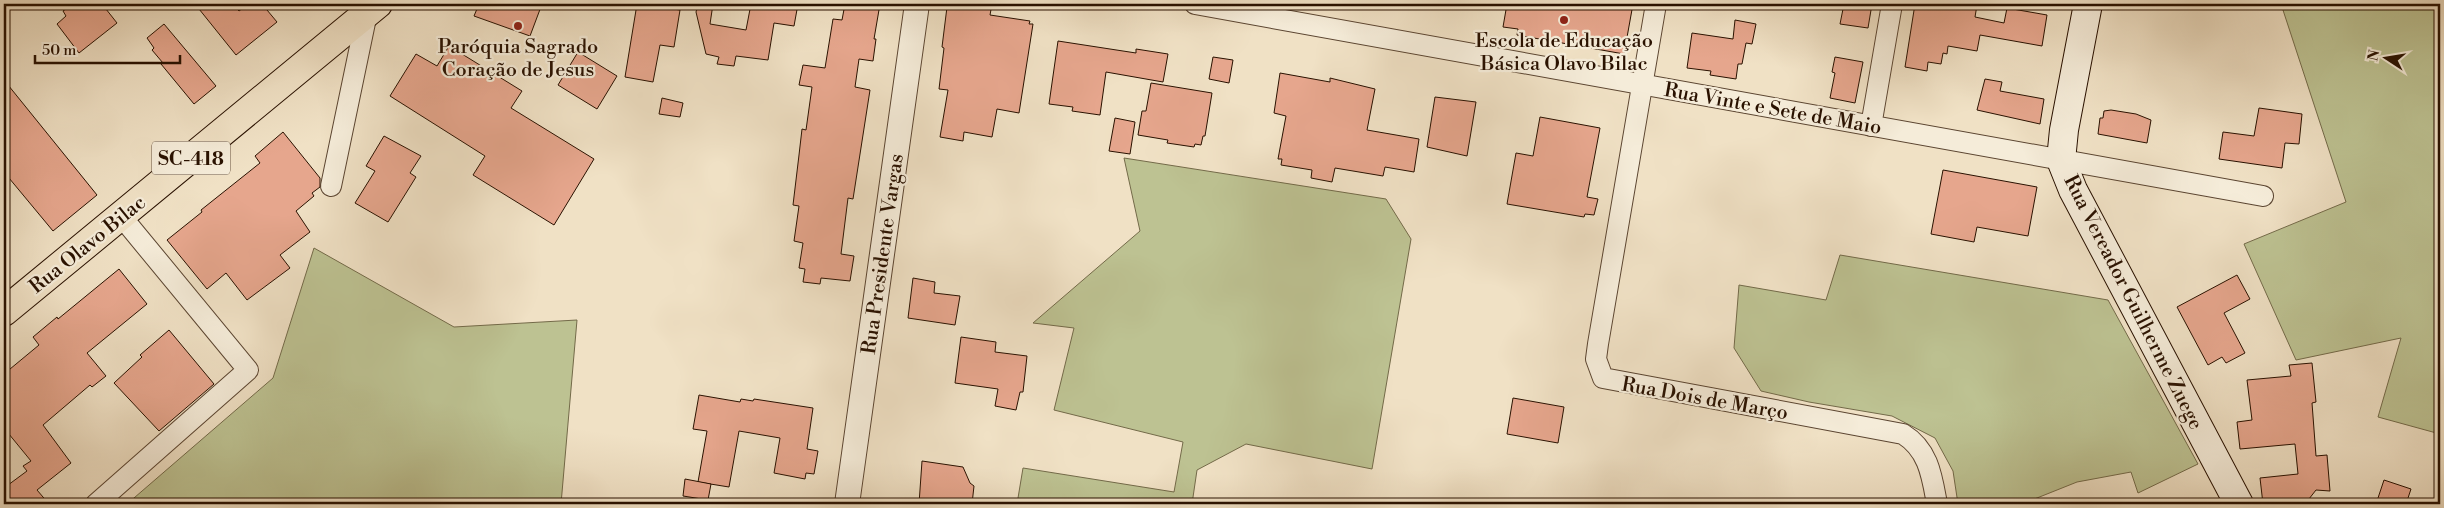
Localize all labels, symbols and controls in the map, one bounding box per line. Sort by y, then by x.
marker: Escola de Educação Básica Olavo Bilac [1558,14,1570,26]
marker: Paróquia Sagrado Coração de Jesus [512,20,524,32]
place label: Escola de Educação Básica Olavo Bilac [1475,29,1653,77]
scale bar [35,32,180,64]
north arrow [2362,32,2412,82]
place label: Paróquia Sagrado Coração de Jesus [438,35,598,83]
text: 50 m [42,41,76,60]
text: N [2364,48,2384,63]
street label: Rua Vinte e Sete de Maio [1662,78,1883,141]
road number: SC-418 [152,142,230,174]
street label: Rua Presidente Vargas [857,152,910,356]
street label: Rua Vereador Guilherme Zuege [2057,171,2208,434]
street label: Rua Olavo Bilac [25,191,151,300]
street label: Rua Dois de Março [1619,373,1790,426]

